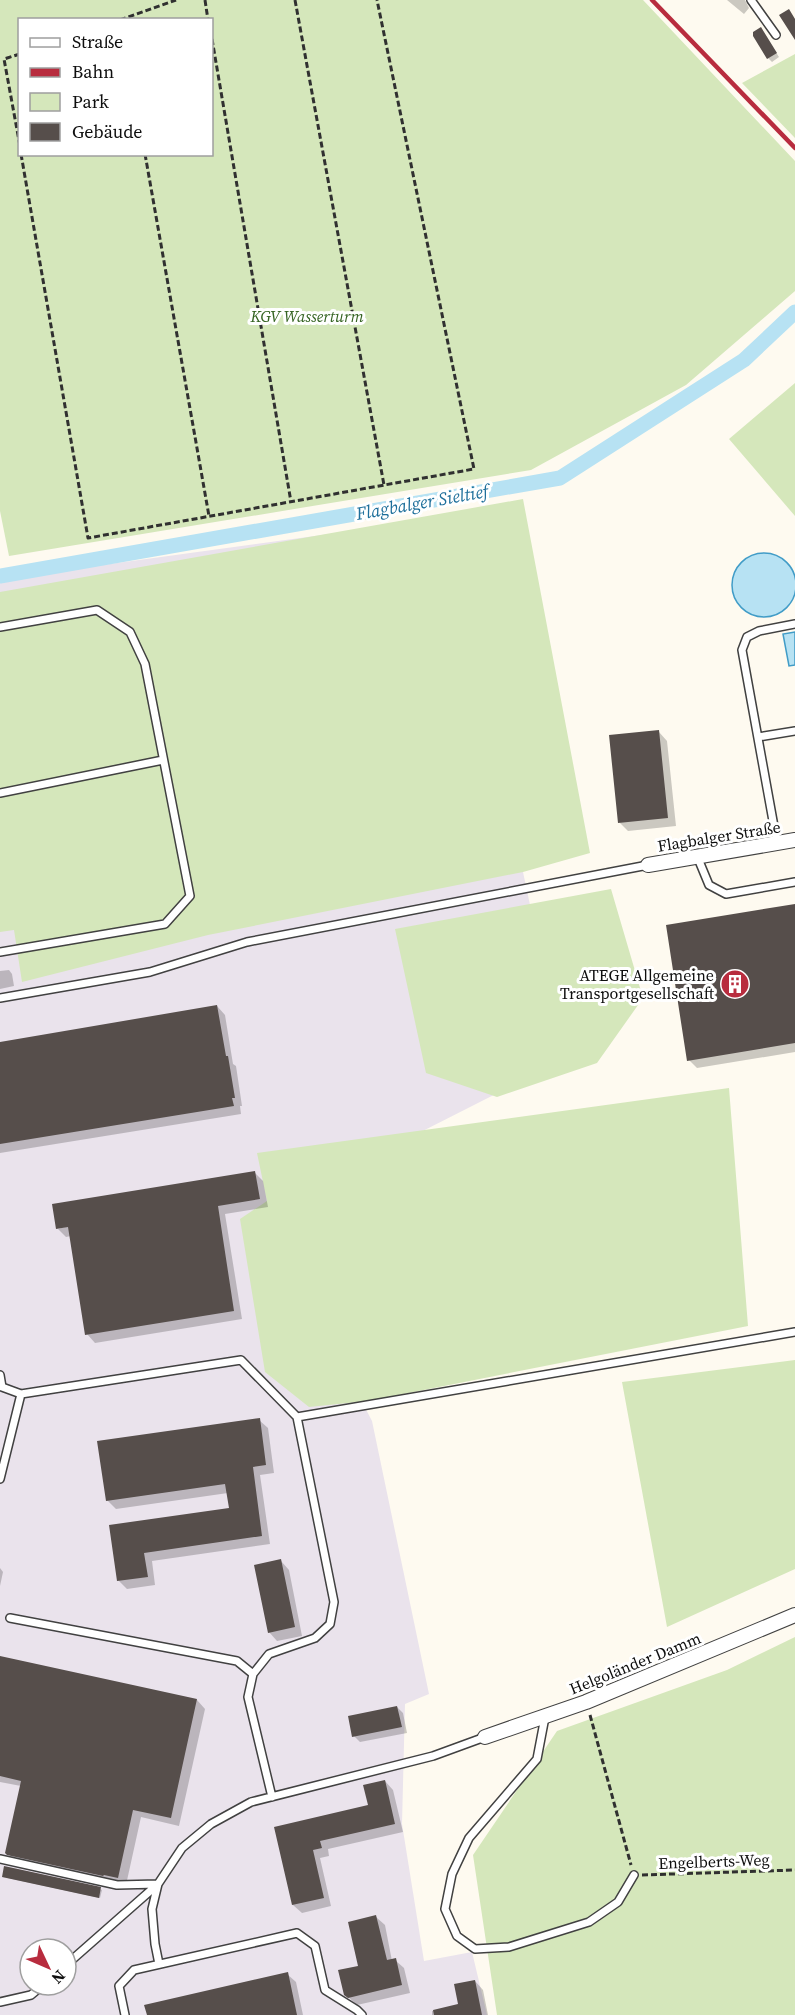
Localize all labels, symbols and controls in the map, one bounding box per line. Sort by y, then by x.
legend [18,18,213,156]
text: Straße [72,29,123,54]
text: Bahn [72,59,114,84]
text: Park [72,89,109,114]
text: Gebäude [72,119,143,144]
park label: KGV Wasserturm [250,305,364,327]
water label: Flagbalger Sieltief [353,477,494,526]
street label: Flagbalger Straße [656,815,782,857]
place label: ATEGE Allgemeine Transportgesellschaft [560,964,715,1004]
building icon: ATEGE Allgemeine Transportgesellschaft [719,968,751,1000]
street label: Helgoländer Damm [566,1627,704,1699]
street label: Engelberts-Weg [658,1848,770,1874]
north arrow [18,1937,78,1997]
text: N [47,1966,71,1990]

